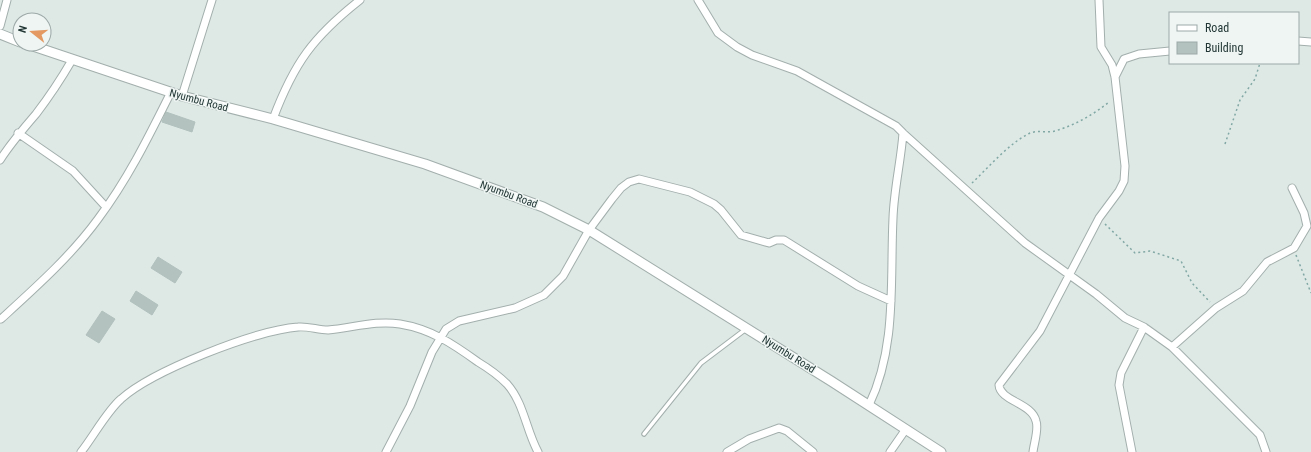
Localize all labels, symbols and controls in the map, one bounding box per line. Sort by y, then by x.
north arrow [12,12,52,52]
legend [1169,12,1299,64]
text: Road [1205,21,1229,35]
text: N [16,24,30,34]
text: Building [1205,41,1243,55]
street label: Nyumbu Road [168,86,230,115]
street label: Nyumbu Road [478,178,539,211]
street label: Nyumbu Road [760,333,818,376]

